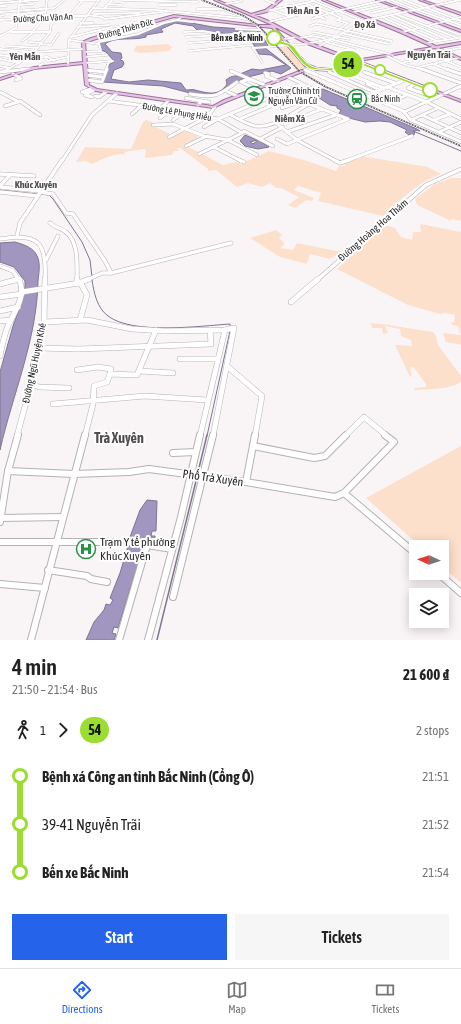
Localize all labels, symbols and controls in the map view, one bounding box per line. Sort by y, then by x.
district label: Tiền An 5 [286,5,320,16]
street label: Đường Chu Văn An [13,11,73,25]
street label: Đường Thiên Đức [98,16,155,41]
district label: Đọ Xá [355,19,376,30]
marker: Bến xe Bắc Ninh [266,30,282,46]
place label: Bến xe Bắc Ninh [211,32,264,43]
district label: Nguyễn Trãi [407,49,451,60]
district label: Yên Mẫn [9,51,41,62]
line badge: 54 [330,51,366,77]
text: 54 [341,56,355,72]
unlabelled marker [374,64,386,76]
unlabelled marker [422,82,438,98]
school or university icon: Trường Chính trị Nguyễn Văn Cừ [243,85,265,107]
place label: Trường Chính trị Nguyễn Văn Cừ [268,86,320,106]
station icon: Bắc Ninh [346,88,368,110]
place label: Bắc Ninh [371,94,400,104]
street label: Đường Lê Phụng Hiểu [142,100,213,123]
district label: Niềm Xá [275,113,306,124]
district label: Khúc Xuyên [15,179,57,190]
street label: Đường Hoàng Hoa Thám [336,197,410,263]
street label: Đường Ngũ Huyện Khê [20,321,48,404]
district label: Trà Xuyên [94,430,144,446]
street label: Phố Trà Xuyên [182,467,244,489]
place label: Trạm Y tế phường Khúc Xuyên [100,535,176,563]
hospital icon: Trạm Y tế phường Khúc Xuyên [75,538,97,560]
north arrow [409,540,449,580]
map controls [409,540,449,628]
button: layers [409,588,449,628]
text: 4 min [12,654,57,680]
text: 21 600 ₫ [403,666,449,683]
text: 21:50 – 21:54 · Bus [12,682,98,697]
icon: walk [12,719,34,741]
icon: forward [52,719,74,741]
text: 54 [88,722,101,738]
text: 1 [40,723,46,738]
text: 2 stops [416,723,449,738]
text: Bệnh xá Công an tỉnh Bắc Ninh (Cổng Ô) [42,768,254,785]
text: 21:51 [422,769,449,784]
text: 39-41 Nguyễn Trãi [42,816,141,833]
text: 21:52 [422,817,449,832]
text: Bến xe Bắc Ninh [42,864,129,881]
text: 21:54 [422,865,449,880]
button: Start [12,914,227,960]
button: Tickets [235,914,449,960]
tab: Directions [62,979,103,1015]
tab: Map [226,979,248,1015]
tab: Tickets [371,979,399,1015]

